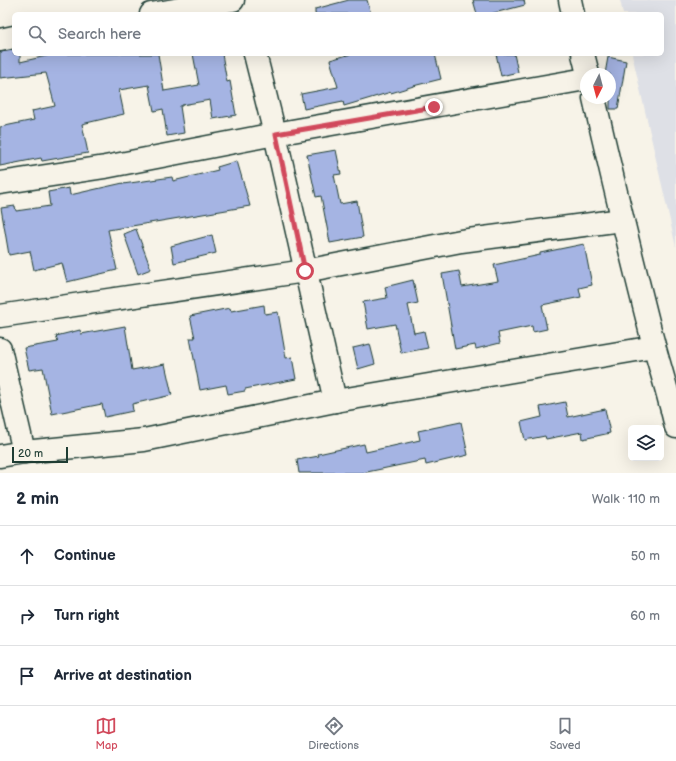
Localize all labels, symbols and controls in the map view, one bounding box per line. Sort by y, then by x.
search box [12,12,664,56]
icon: search [26,23,48,45]
text: Search here [58,25,141,44]
north arrow [580,68,616,104]
route end [425,98,443,116]
route start [296,262,314,280]
map controls [628,425,664,461]
button: layers [628,425,664,461]
scale bar [12,445,68,464]
text: 20 m [18,447,43,460]
text: 2 min [16,489,59,509]
text: Walk · 110 m [592,491,660,507]
icon: ahead [16,545,38,567]
text: Continue [54,546,116,565]
text: 50 m [631,548,660,564]
icon: right [16,605,38,627]
text: Turn right [54,606,119,625]
text: 60 m [630,608,660,624]
icon: arrive [16,665,38,687]
text: Arrive at destination [54,666,192,685]
tab: Map [95,715,118,752]
tab: Directions [308,715,359,752]
tab: Saved [550,715,581,752]

